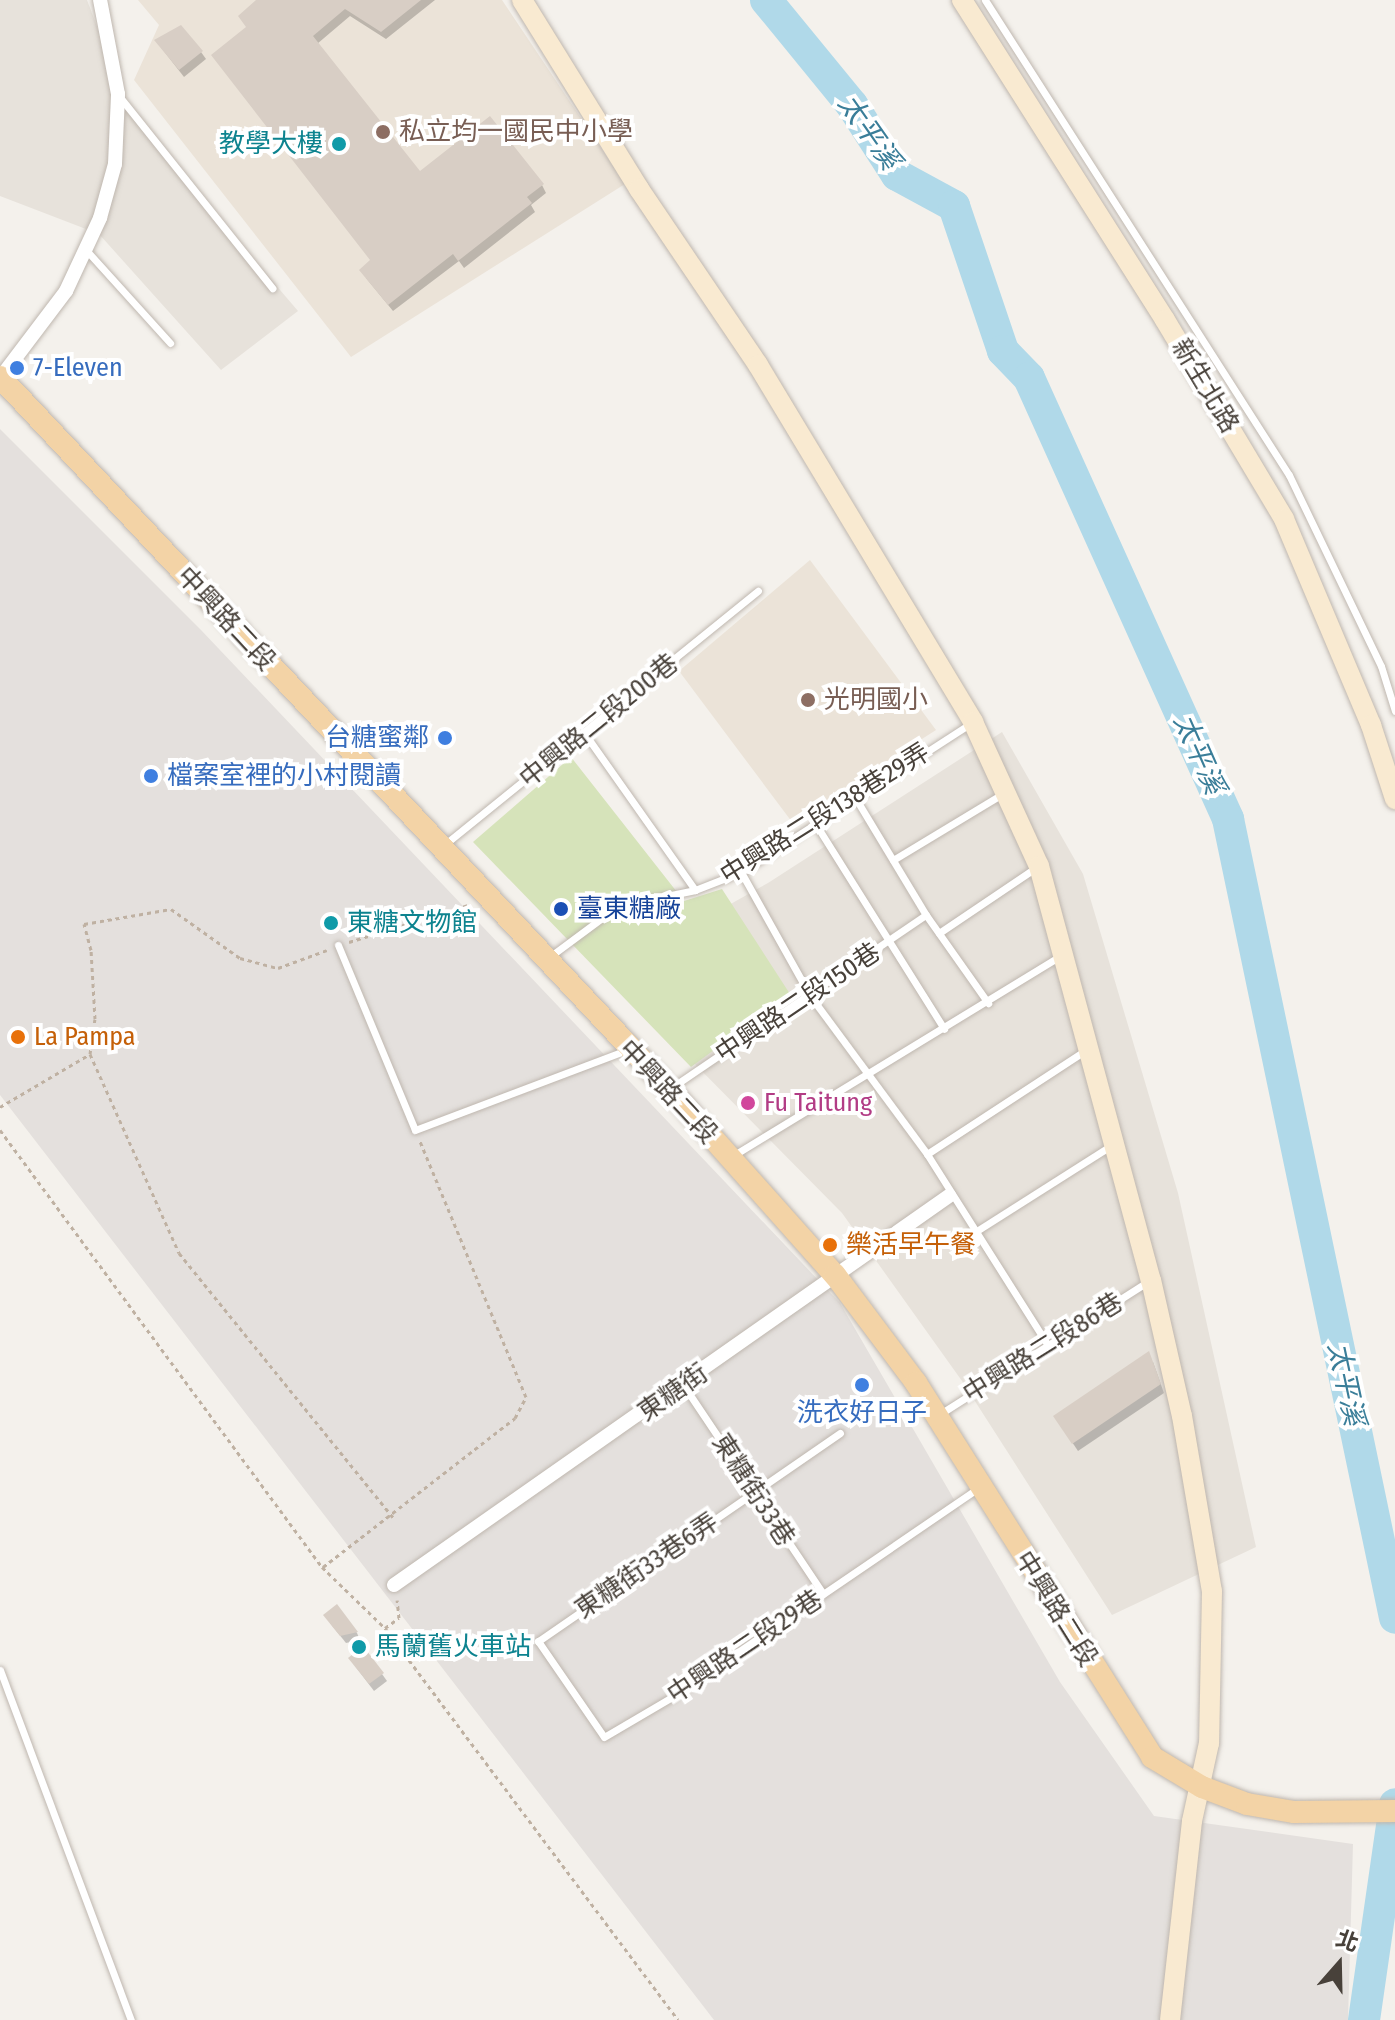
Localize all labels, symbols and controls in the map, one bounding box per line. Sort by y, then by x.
water label: 太平溪 [831,88,907,176]
place label: 私立均一國民中小學 [399,116,633,148]
marker: 私立均一國民中小學 [374,123,392,141]
place label: 教學大樓 [219,128,323,160]
marker: 教學大樓 [330,135,348,153]
street label: 新生北路 [1165,333,1245,439]
place label: 7-Eleven [33,352,123,384]
marker: 7-Eleven [8,359,26,377]
street label: 中興路二段 [170,561,282,677]
street label: 中興路二段200巷 [514,648,684,794]
place label: 光明國小 [824,684,928,716]
marker: 光明國小 [799,691,817,709]
water label: 太平溪 [1167,709,1231,799]
place label: 台糖蜜鄰 [325,722,429,754]
marker: 台糖蜜鄰 [436,729,454,747]
street label: 中興路二段138巷29弄 [715,737,935,891]
place label: 檔案室裡的小村閱讀 [167,760,401,792]
marker: 檔案室裡的小村閱讀 [142,767,160,785]
place label: 臺東糖廠 [577,893,681,925]
marker: 臺東糖廠 [552,900,570,918]
place label: 東糖文物館 [347,907,477,939]
marker: 東糖文物館 [322,914,340,932]
street label: 中興路二段150巷 [710,936,886,1070]
place label: La Pampa [34,1021,136,1053]
marker: La Pampa [9,1028,27,1046]
street label: 中興路二段 [612,1034,724,1150]
place label: Fu Taitung [764,1087,872,1119]
marker: Fu Taitung [739,1094,757,1112]
place label: 樂活早午餐 [846,1229,976,1261]
marker: 樂活早午餐 [821,1236,839,1254]
street label: 中興路二段86巷 [958,1287,1128,1409]
water label: 太平溪 [1321,1339,1371,1429]
street label: 東糖街 [632,1358,714,1428]
marker: 洗衣好日子 [853,1376,871,1394]
place label: 洗衣好日子 [797,1397,927,1429]
street label: 東糖街33巷 [705,1428,801,1552]
street label: 東糖街33巷6弄 [569,1507,725,1625]
street label: 中興路二段 [1008,1546,1104,1672]
street label: 中興路二段29巷 [662,1584,828,1710]
place label: 馬蘭舊火車站 [375,1631,531,1663]
marker: 馬蘭舊火車站 [350,1638,368,1656]
north arrow [1299,1924,1379,2004]
text: 北 [1332,1925,1362,1957]

